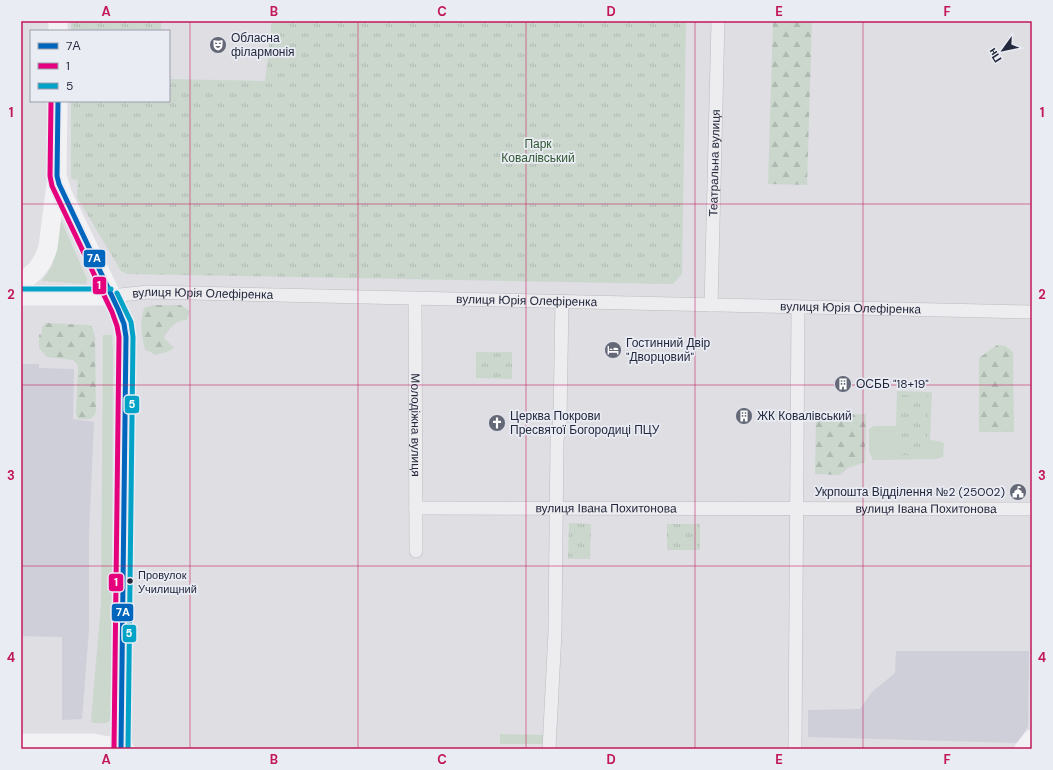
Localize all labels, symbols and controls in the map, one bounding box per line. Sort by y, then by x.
text: A [101,3,111,20]
text: B [270,3,278,20]
text: C [437,3,447,20]
text: D [606,3,616,20]
text: E [775,3,783,20]
text: F [943,3,951,20]
legend [30,30,170,102]
place label: Обласна філармонія [231,30,295,60]
north arrow [983,30,1023,70]
theatre icon: Обласна філармонія [208,35,228,55]
text: 7А [66,38,80,54]
text: Пн [985,46,1004,65]
text: 1 [66,58,70,74]
text: 5 [66,78,73,94]
text: 1 [9,104,13,121]
text: 1 [1040,104,1044,121]
street label: Театральна вулиця [705,109,724,217]
park label: Парк Ковалівський [501,136,575,166]
line badge: 7А [83,249,106,268]
text: 7А [87,251,101,265]
line badge: 1 [92,276,107,295]
text: 1 [97,278,101,292]
street label: вулиця Юрія Олефіренка [132,284,274,303]
text: 2 [7,286,15,303]
text: 2 [1038,286,1046,303]
street label: вулиця Юрія Олефіренка [456,291,598,310]
street label: вулиця Юрія Олефіренка [780,298,922,317]
place label: Гостинний Двір "Дворцовий" [626,335,711,365]
hotel icon: Гостинний Двір "Дворцовий" [603,340,623,360]
street label: Молодіжна вулиця [407,373,424,477]
building icon: ОСББ "18+19" [833,374,853,394]
place label: ОСББ "18+19" [856,376,929,392]
line badge: 5 [124,395,140,414]
text: 5 [129,397,136,411]
building icon: ЖК Ковалівський [734,406,754,426]
place label: Церква Покрови Пресвятої Богородиці ПЦУ [510,408,660,438]
place label: ЖК Ковалівський [757,408,852,424]
church icon: Церква Покрови Пресвятої Богородиці ПЦУ [487,413,507,433]
text: 3 [7,467,15,484]
text: 3 [1038,467,1046,484]
public building icon: Укрпошта Відділення №2 (25002) [1008,482,1028,502]
place label: Укрпошта Відділення №2 (25002) [815,484,1005,500]
street label: вулиця Івана Похитонова [535,500,677,516]
street label: вулиця Івана Похитонова [855,501,997,517]
place label: Провулок Училищний [138,568,197,596]
line badge: 1 [108,573,124,592]
text: 1 [114,575,118,589]
marker: Провулок Училищний [125,576,135,586]
line badge: 7А [111,603,134,622]
text: 7А [116,605,130,619]
line badge: 5 [122,624,137,643]
text: 5 [126,626,133,640]
text: 4 [7,649,15,666]
text: 4 [1038,649,1046,666]
text: A [101,751,111,768]
text: B [270,751,278,768]
text: C [437,751,447,768]
text: D [606,751,616,768]
text: E [775,751,783,768]
text: F [943,751,951,768]

